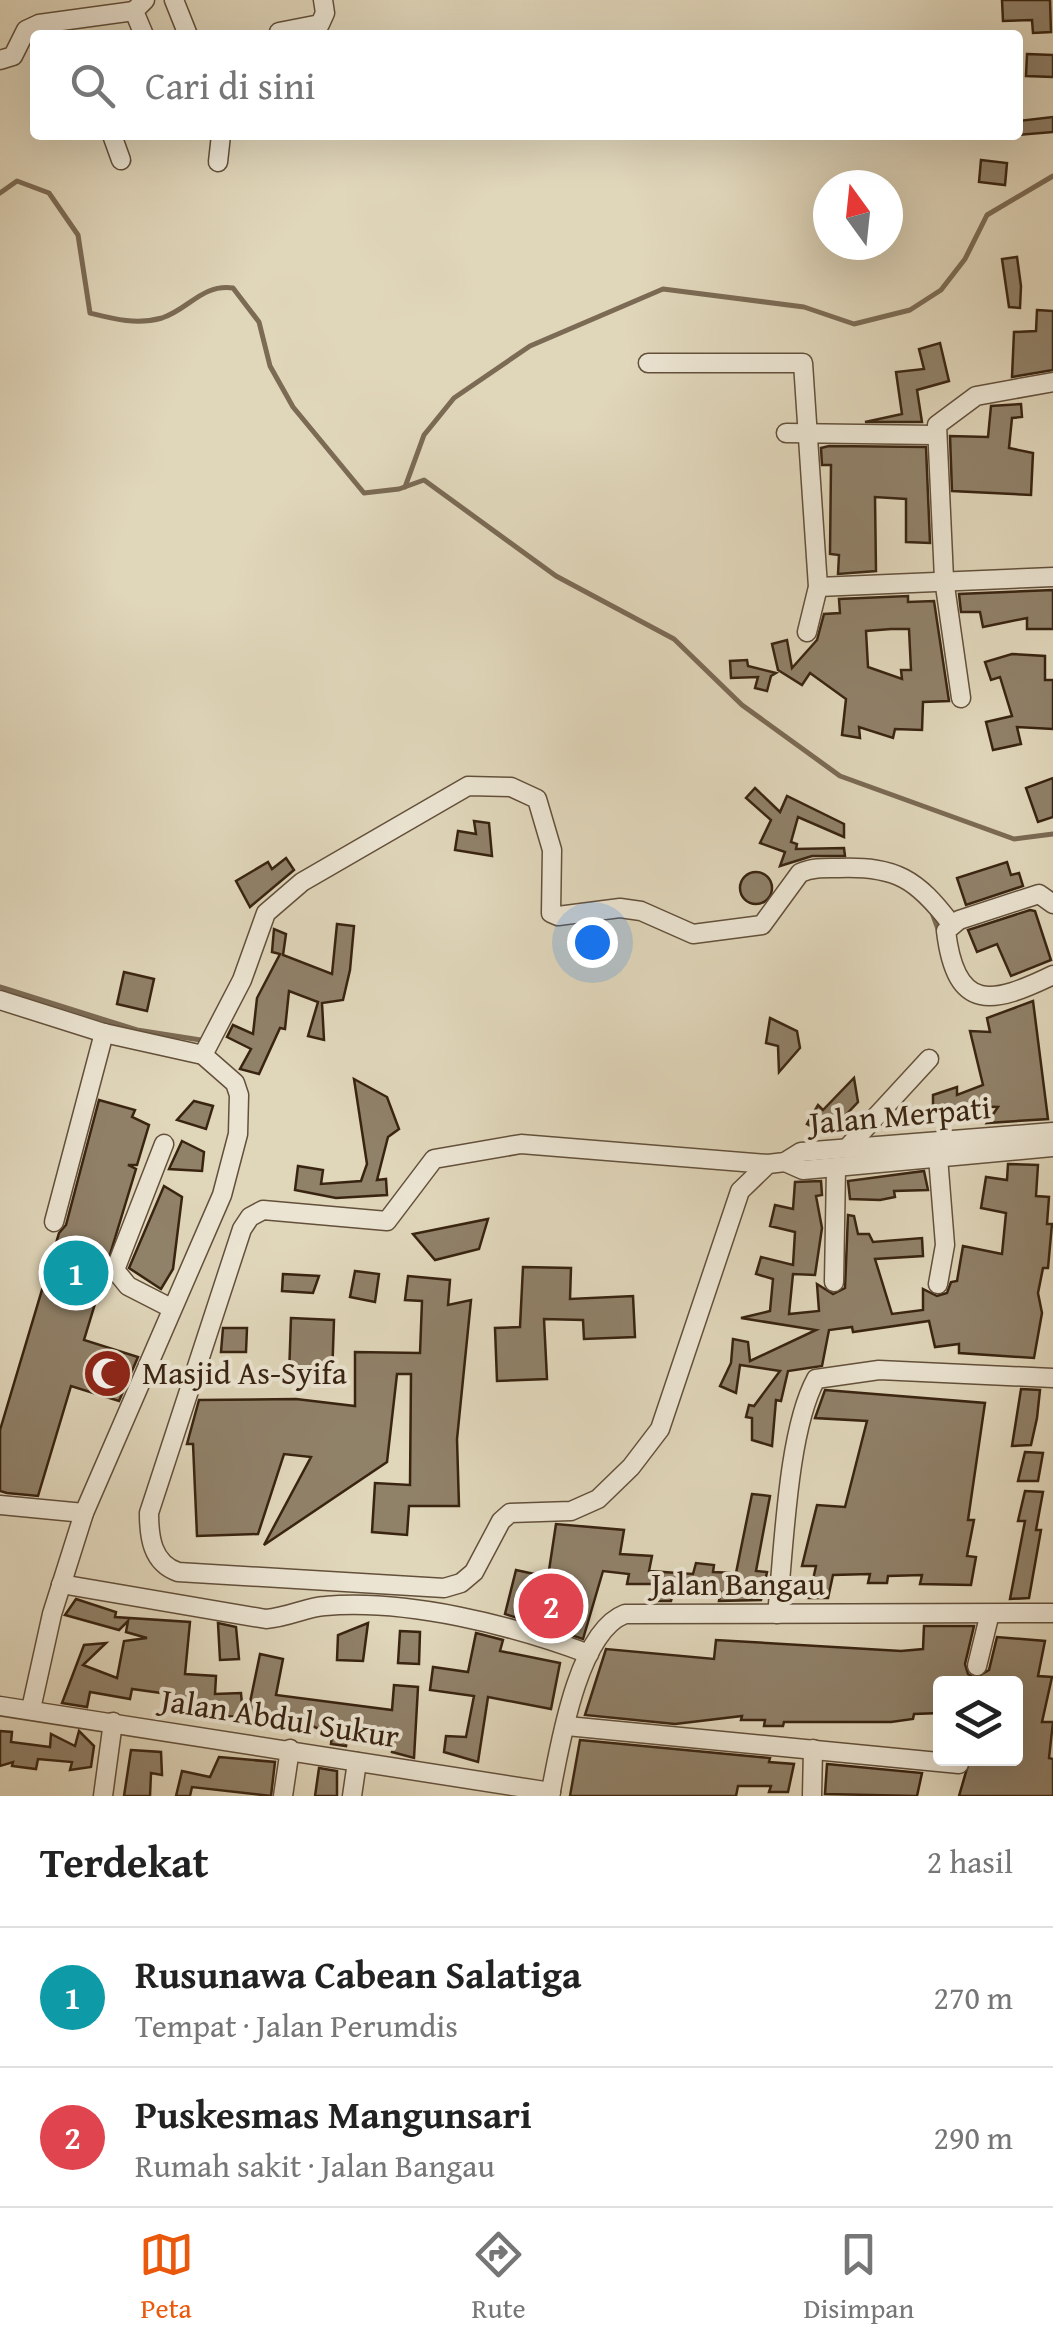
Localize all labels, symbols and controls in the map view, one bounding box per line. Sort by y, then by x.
search box [30,30,1023,140]
text: Cari di sini [145,57,315,113]
icon: search [65,58,120,113]
north arrow [813,170,903,260]
your location [567,917,618,968]
street label: Jalan Merpati [804,1083,992,1146]
pin: 1 [44,1236,108,1310]
mosque icon: Masjid As-Syifa [81,1347,133,1399]
place label: Masjid As-Syifa [142,1349,347,1396]
street label: Jalan Bangau [647,1560,826,1607]
pin: 2 [518,1568,584,1644]
street label: Jalan Abdul Sukur [154,1675,402,1760]
map controls [933,1676,1023,1766]
button: layers [933,1676,1023,1766]
text: Terdekat [40,1831,209,1892]
text: 2 hasil [927,1838,1013,1885]
text: Rusunawa Cabean Salatiga [135,1946,582,2002]
text: 1 [64,1974,81,2021]
text: 270 m [934,1974,1013,2021]
text: Tempat · Jalan Perumdis [135,2002,458,2049]
text: Puskesmas Mangunsari [135,2086,532,2142]
text: 2 [64,2114,81,2161]
text: 290 m [934,2114,1013,2161]
text: Rumah sakit · Jalan Bangau [135,2142,495,2189]
tab: Peta [139,2227,194,2328]
tab: Rute [471,2227,526,2328]
tab: Disimpan [803,2227,914,2328]

